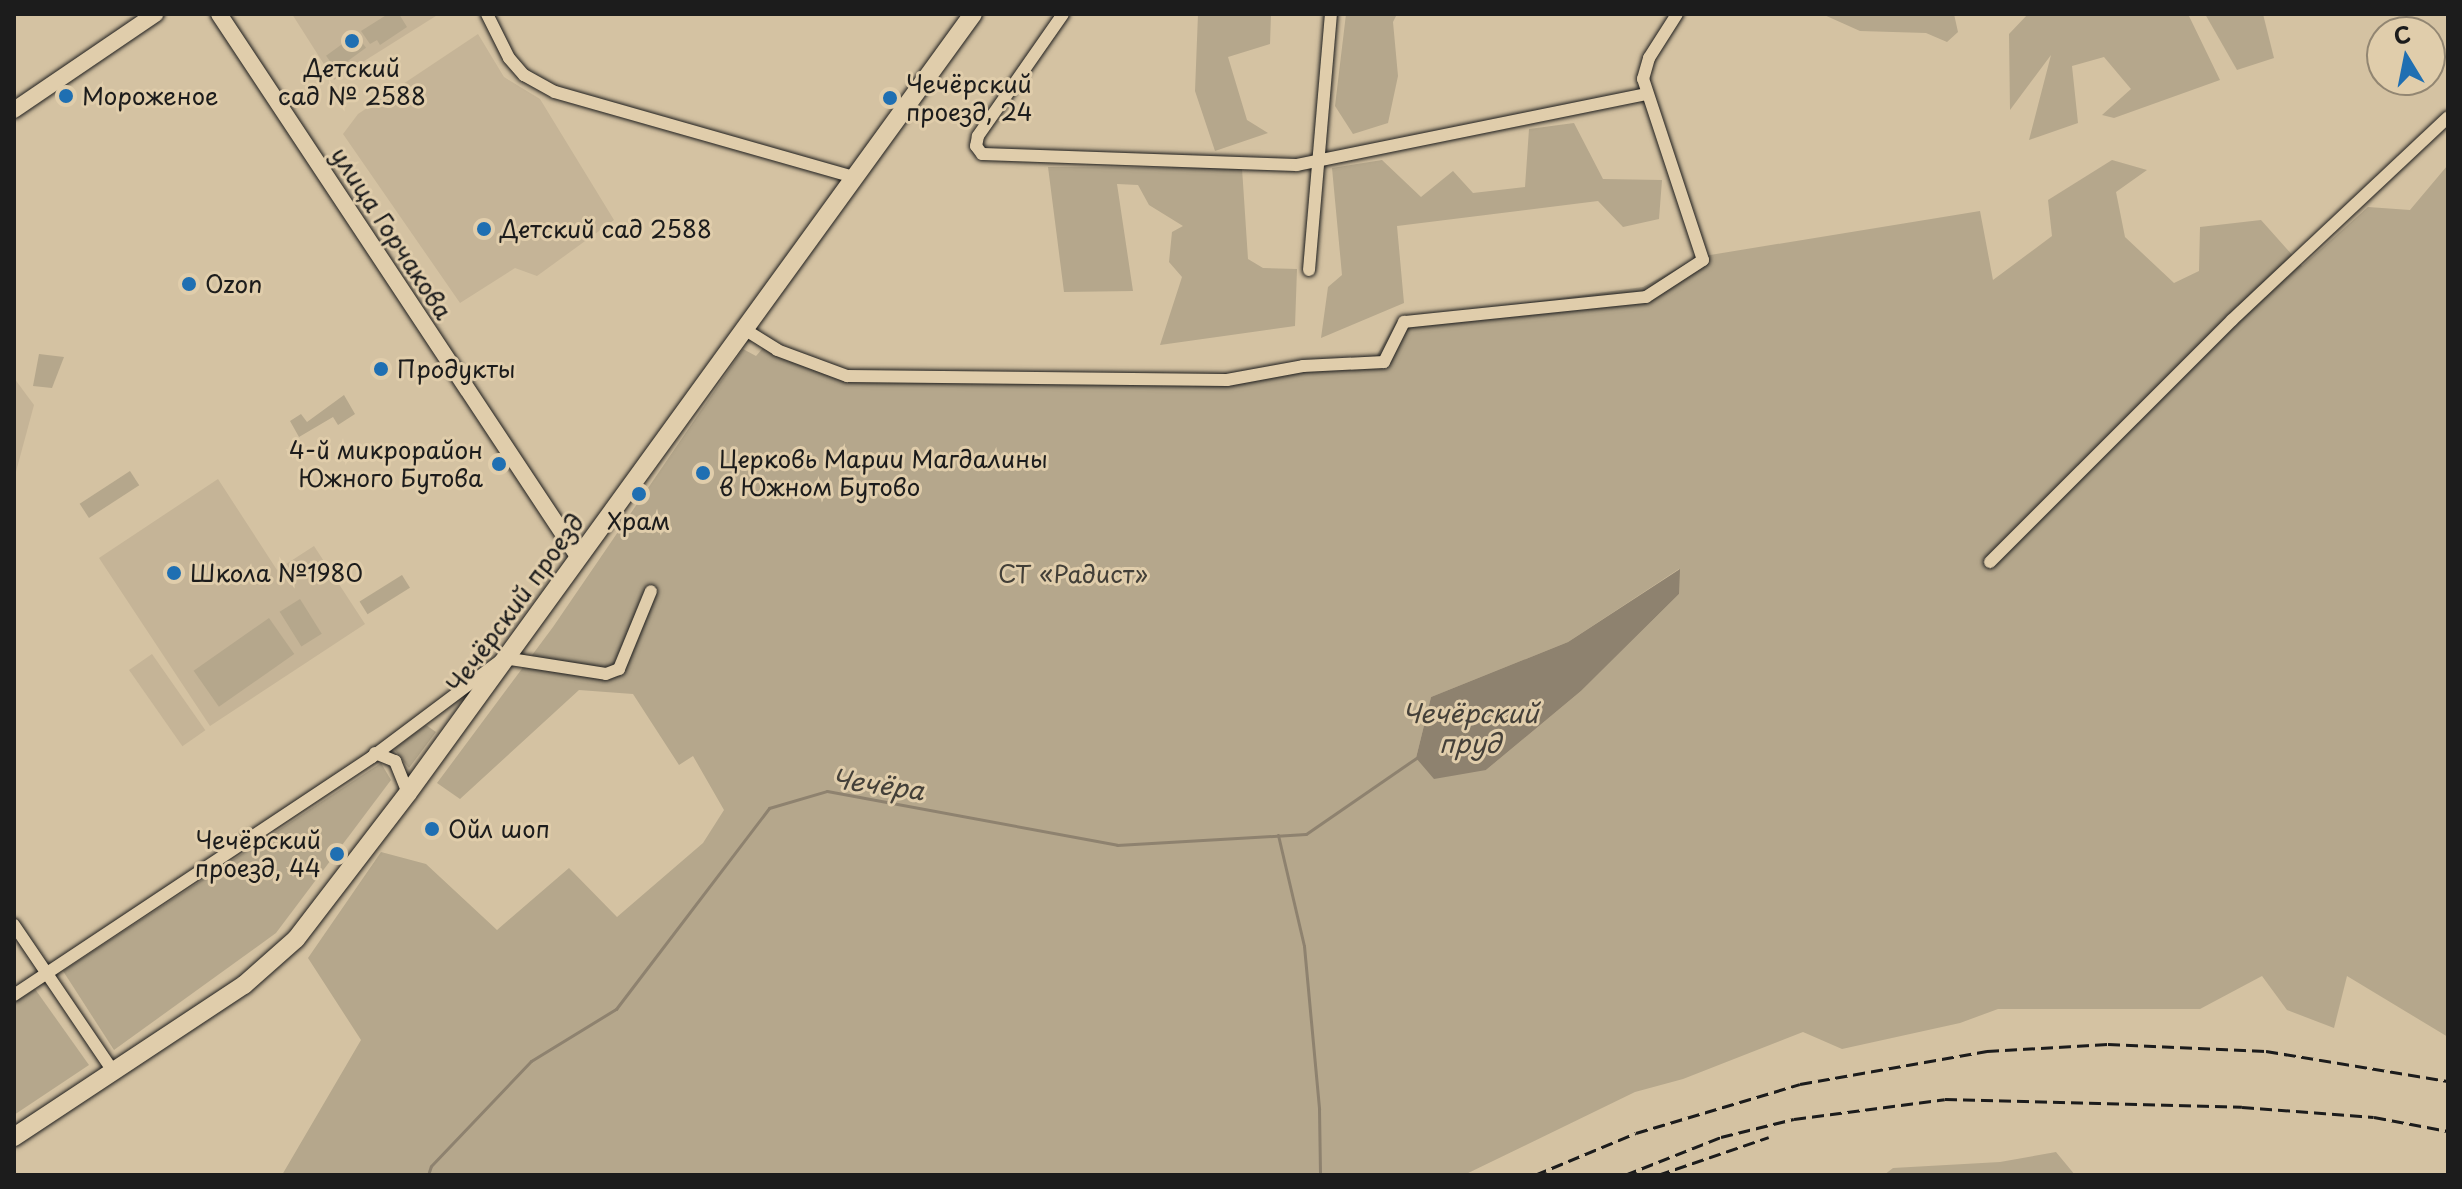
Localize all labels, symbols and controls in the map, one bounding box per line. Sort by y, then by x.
north arrow [2366,16,2446,96]
text: С [2391,16,2413,52]
marker: Детский сад № 2588 [343,32,361,50]
place label: Детский сад № 2588 [278,54,426,110]
place label: Чечёрский проезд, 24 [906,70,1033,126]
place label: Мороженое [82,82,218,110]
marker: Мороженое [57,87,75,105]
marker: Чечёрский проезд, 24 [881,89,899,107]
street label: улица Горчакова [325,141,459,325]
place label: Детский сад 2588 [500,215,715,243]
marker: Детский сад 2588 [475,220,493,238]
place label: Ozon [205,270,262,298]
marker: Ozon [180,275,198,293]
place label: Продукты [397,355,516,383]
marker: Продукты [372,360,390,378]
place label: 4-й микрорайон Южного Бутова [288,436,483,492]
place label: Церковь Марии Магдалины в Южном Бутово [719,445,1047,501]
marker: 4-й микрорайон Южного Бутова [490,455,508,473]
marker: Церковь Марии Магдалины в Южном Бутово [694,464,712,482]
marker: Храм [630,485,648,503]
place label: Храм [607,507,671,535]
street label: Чечёрский проезд [440,508,590,698]
place label: Школа №1980 [190,559,364,587]
park label: СТ «Радист» [998,560,1148,588]
marker: Школа №1980 [165,564,183,582]
water label: Чечёрский пруд [1402,697,1538,758]
water label: Чечёра [830,762,926,806]
place label: Ойл шоп [448,815,551,843]
marker: Ойл шоп [423,820,441,838]
place label: Чечёрский проезд, 44 [195,826,321,882]
marker: Чечёрский проезд, 44 [328,845,346,863]

